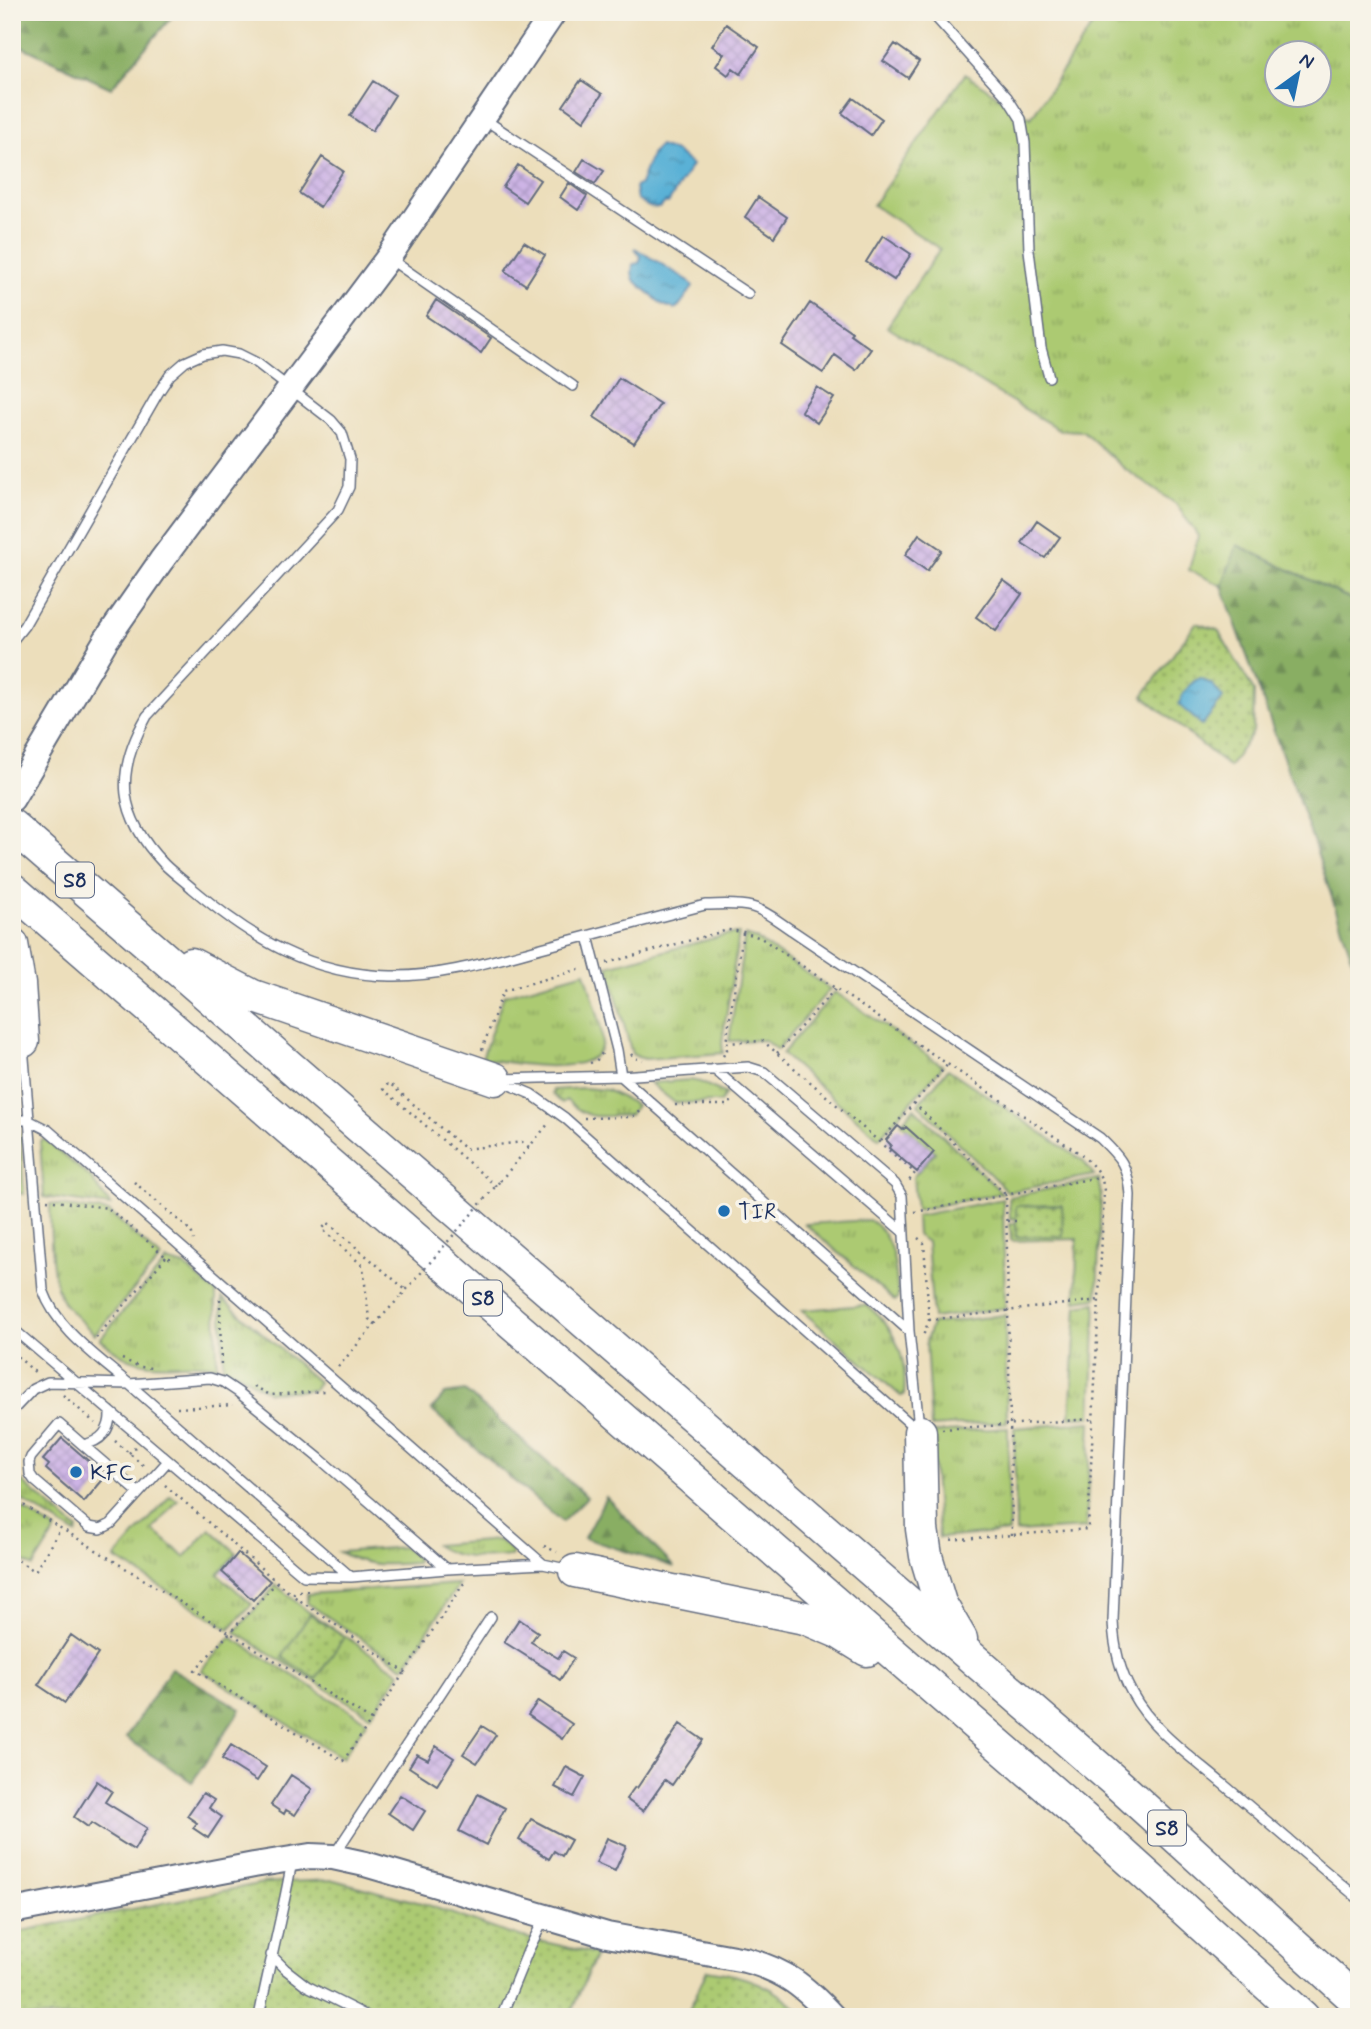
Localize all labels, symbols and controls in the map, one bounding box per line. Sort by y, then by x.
north arrow [1262,38,1332,108]
text: N [1294,47,1319,75]
road number: S8 [56,862,94,898]
place label: TIR [738,1198,776,1228]
marker: TIR [716,1203,732,1219]
road number: S8 [464,1280,502,1316]
place label: KFC [90,1459,134,1489]
marker: KFC [68,1464,84,1480]
road number: S8 [1148,1811,1186,1846]

